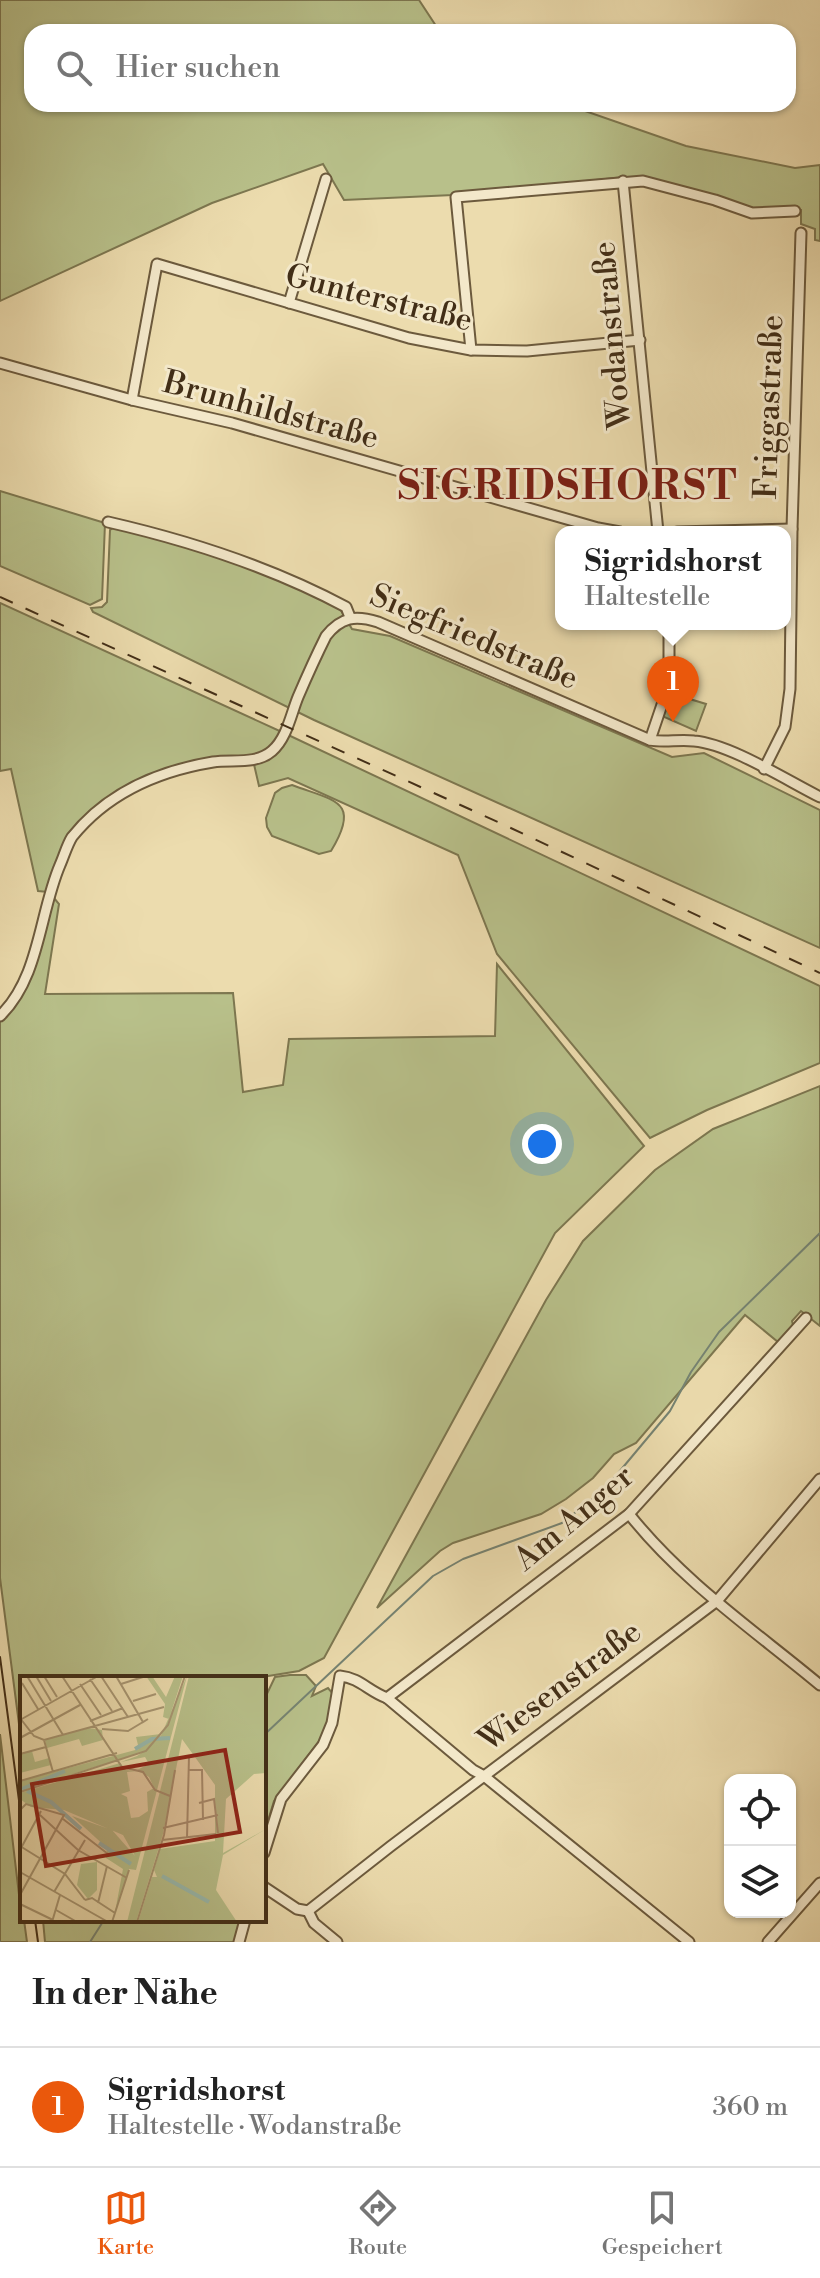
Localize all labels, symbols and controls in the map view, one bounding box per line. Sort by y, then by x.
search box [24,24,796,112]
icon: search [52,46,96,90]
text: Hier suchen [116,49,280,87]
street label: Wodanstraße [584,240,640,431]
street label: Gunterstraße [281,255,477,341]
street label: Friggastraße [746,314,792,500]
street label: Brunhildstraße [158,362,383,458]
district label: SIGRIDSHORST [398,462,738,512]
popup [555,526,791,630]
text: Sigridshorst [584,543,762,581]
street label: Siegfriedstraße [364,575,584,699]
text: Haltestelle [584,581,710,613]
pin: 1 [647,656,699,722]
your location [522,1124,562,1164]
street label: Am Anger [505,1456,642,1580]
street label: Wiesenstraße [470,1612,649,1761]
inset map [20,1676,266,1922]
map controls [724,1774,796,1918]
button: locate [724,1774,796,1846]
button: layers [724,1846,796,1918]
text: In der Nähe [32,1973,218,2015]
text: Sigridshorst [108,2072,285,2110]
text: 1 [52,2091,64,2123]
text: 360 m [713,2091,788,2123]
text: Haltestelle · Wodanstraße [108,2110,402,2142]
tab: Karte [97,2186,154,2261]
tab: Route [349,2186,407,2261]
tab: Gespeichert [602,2186,723,2261]

